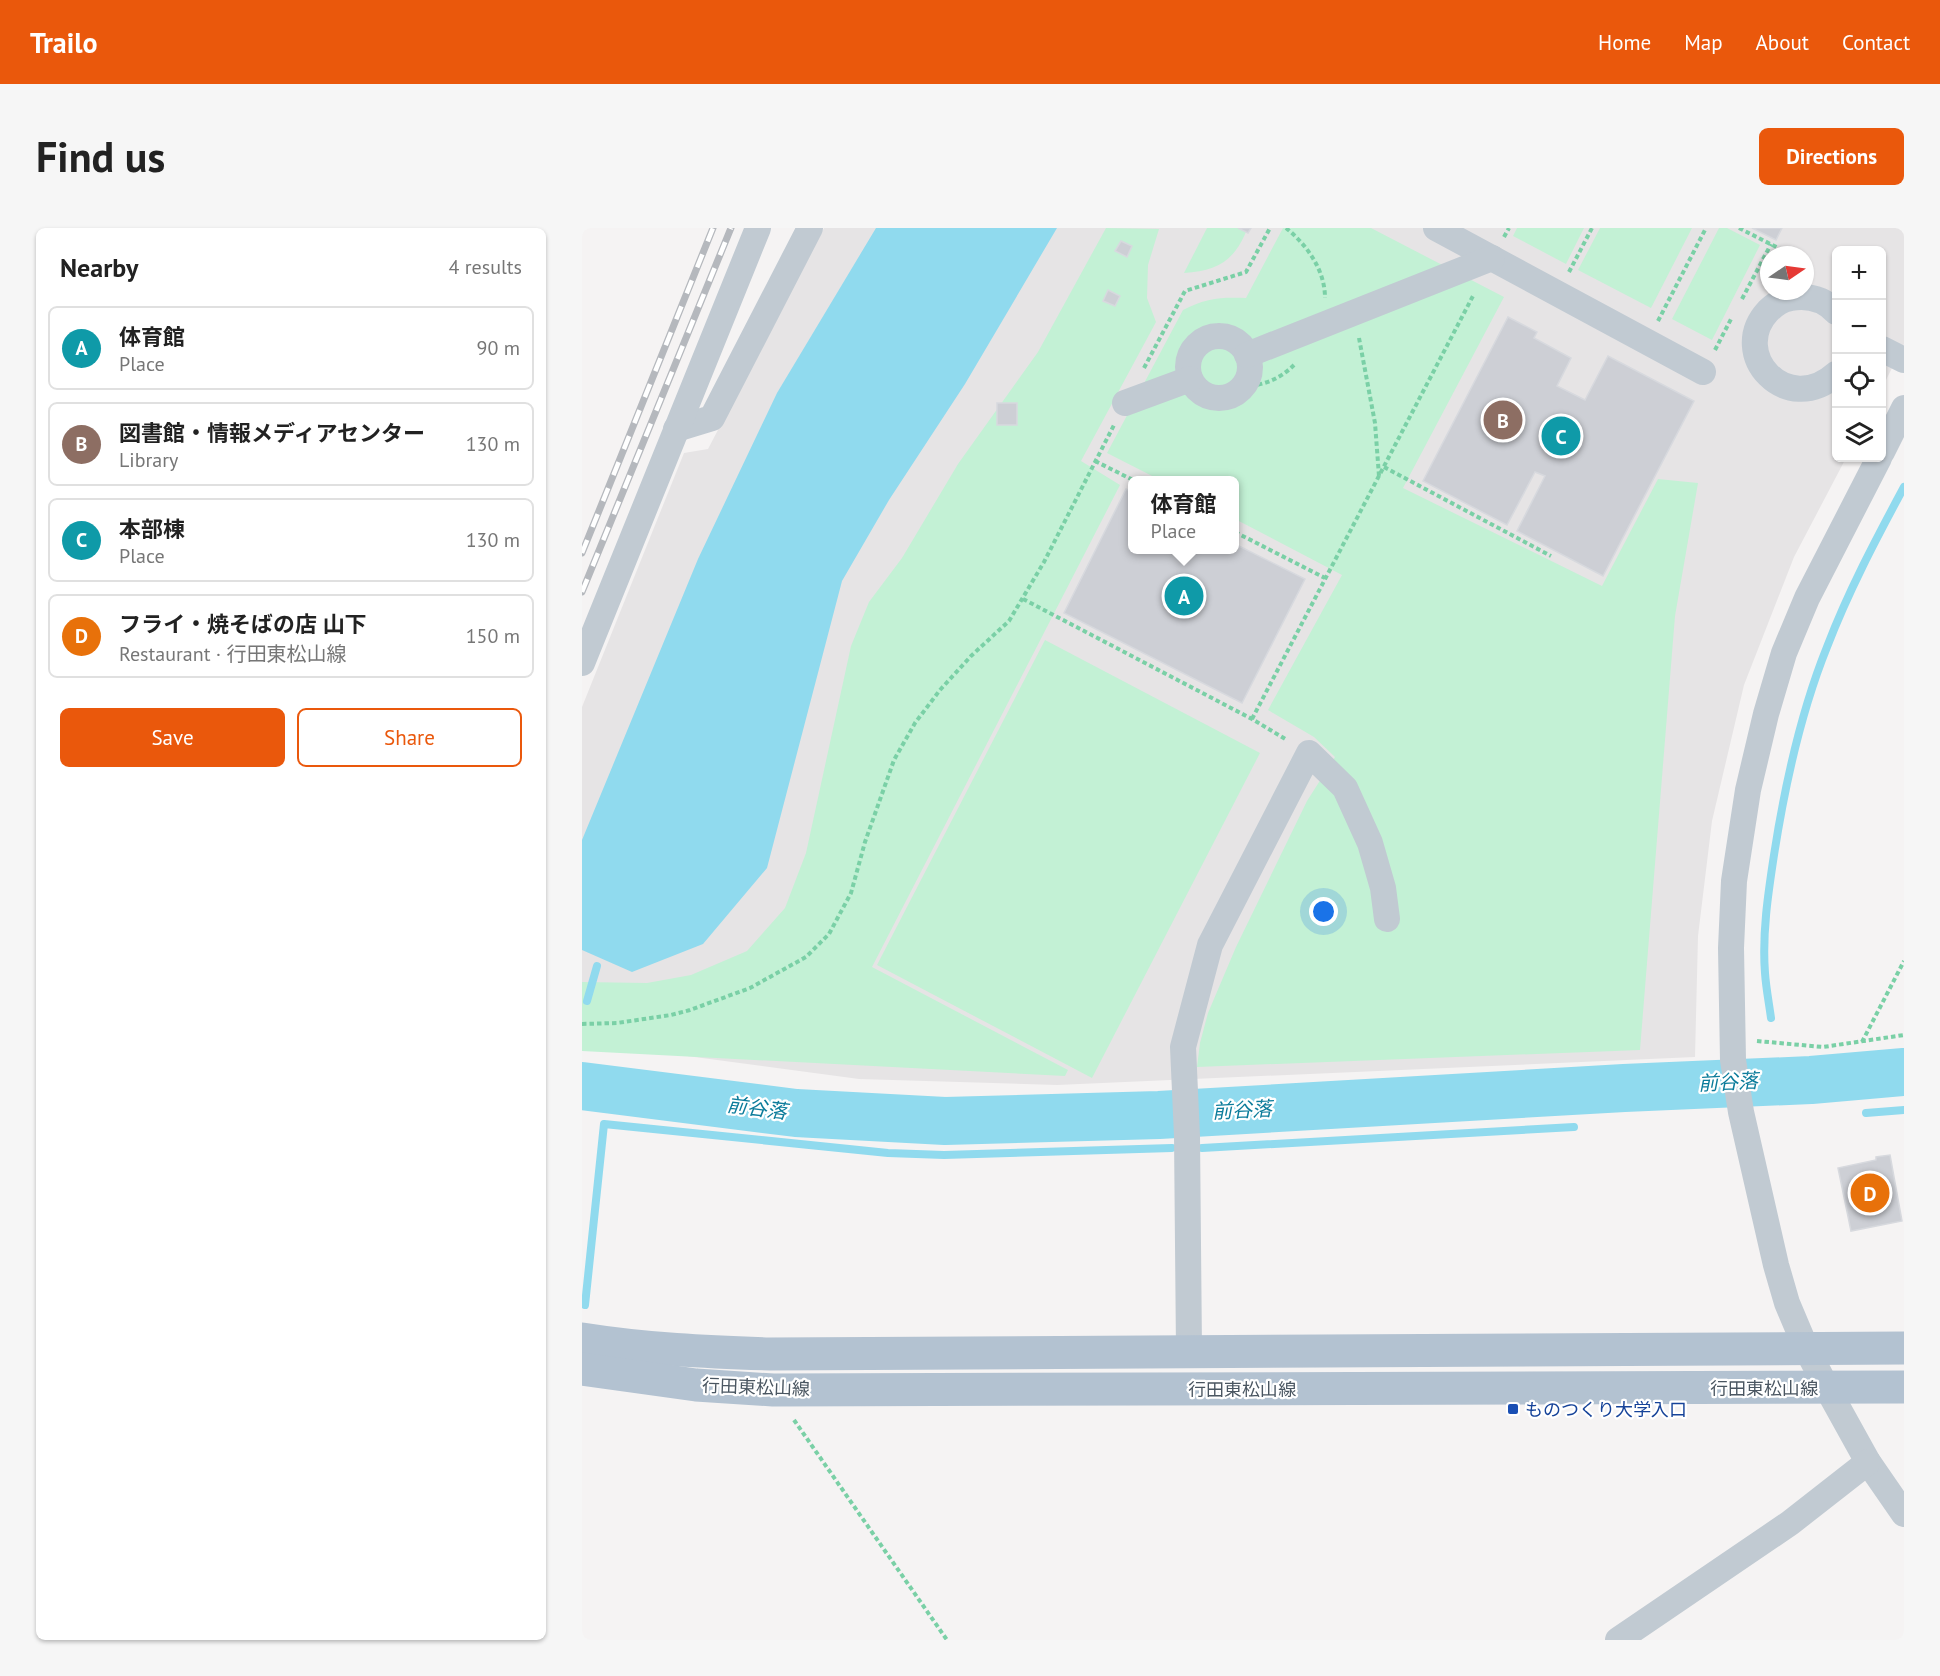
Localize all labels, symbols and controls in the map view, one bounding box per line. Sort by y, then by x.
text: Trailo [30,24,97,61]
text: Home [1598,29,1651,56]
text: Map [1684,29,1723,56]
text: About [1756,29,1809,56]
text: Contact [1842,29,1910,56]
button: Directions [1759,128,1904,185]
text: Find us [36,129,165,184]
north arrow [1760,246,1814,300]
map controls [1832,246,1886,462]
button: + [1832,246,1886,300]
text: Nearby [60,251,138,284]
text: 4 results [449,254,522,280]
button: − [1832,300,1886,354]
text: 体育館 [119,323,185,351]
text: A [75,335,88,361]
text: 90 m [477,335,520,361]
text: Place [119,351,165,377]
button: locate [1832,354,1886,408]
pin: B [1484,398,1522,442]
button: layers [1832,408,1886,462]
pin: C [1542,414,1580,458]
text: 図書館・情報メディアセンター [119,419,425,447]
text: B [76,431,87,457]
text: 130 m [466,431,520,457]
text: Library [119,447,178,473]
popup [1128,476,1239,554]
text: 体育館 [1150,490,1217,518]
text: 本部棟 [119,515,185,543]
text: Place [1150,518,1196,544]
text: C [76,527,87,553]
text: 130 m [466,527,520,553]
text: Place [119,543,165,569]
pin: A [1164,574,1204,619]
text: フライ・焼そばの店 山下 [119,610,367,638]
text: D [75,623,88,649]
text: 150 m [466,623,520,649]
text: Restaurant · 行田東松山線 [119,641,346,667]
button: Save [60,708,285,767]
button: Share [297,708,522,767]
your location [1309,897,1338,926]
water label: 前谷落 [1697,1067,1762,1097]
water label: 前谷落 [726,1091,791,1125]
water label: 前谷落 [1211,1095,1276,1125]
pin: D [1850,1170,1890,1216]
street label: 行田東松山線 [702,1374,810,1400]
street label: 行田東松山線 [1710,1377,1818,1400]
street label: 行田東松山線 [1188,1378,1296,1401]
place label: ものつくり大学入口 [1525,1398,1687,1421]
marker: ものつくり大学入口 [1506,1402,1520,1416]

